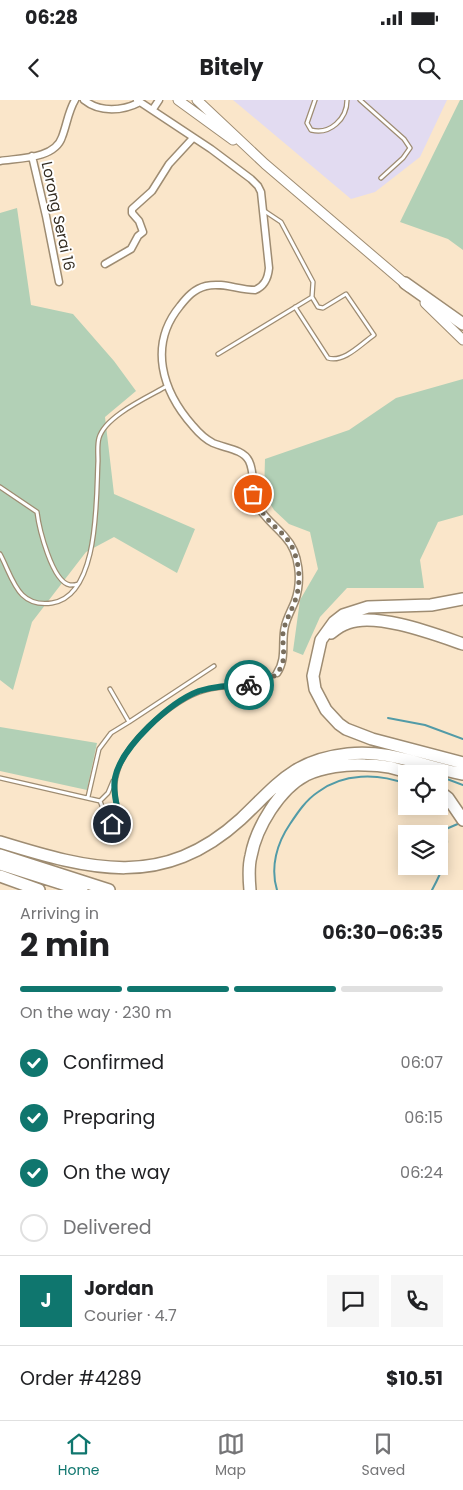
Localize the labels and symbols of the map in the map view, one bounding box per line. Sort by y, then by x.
street label: Lorong Serai 16 [37,159,80,272]
pin [232,473,274,515]
courier [224,660,274,710]
pin [91,803,133,845]

